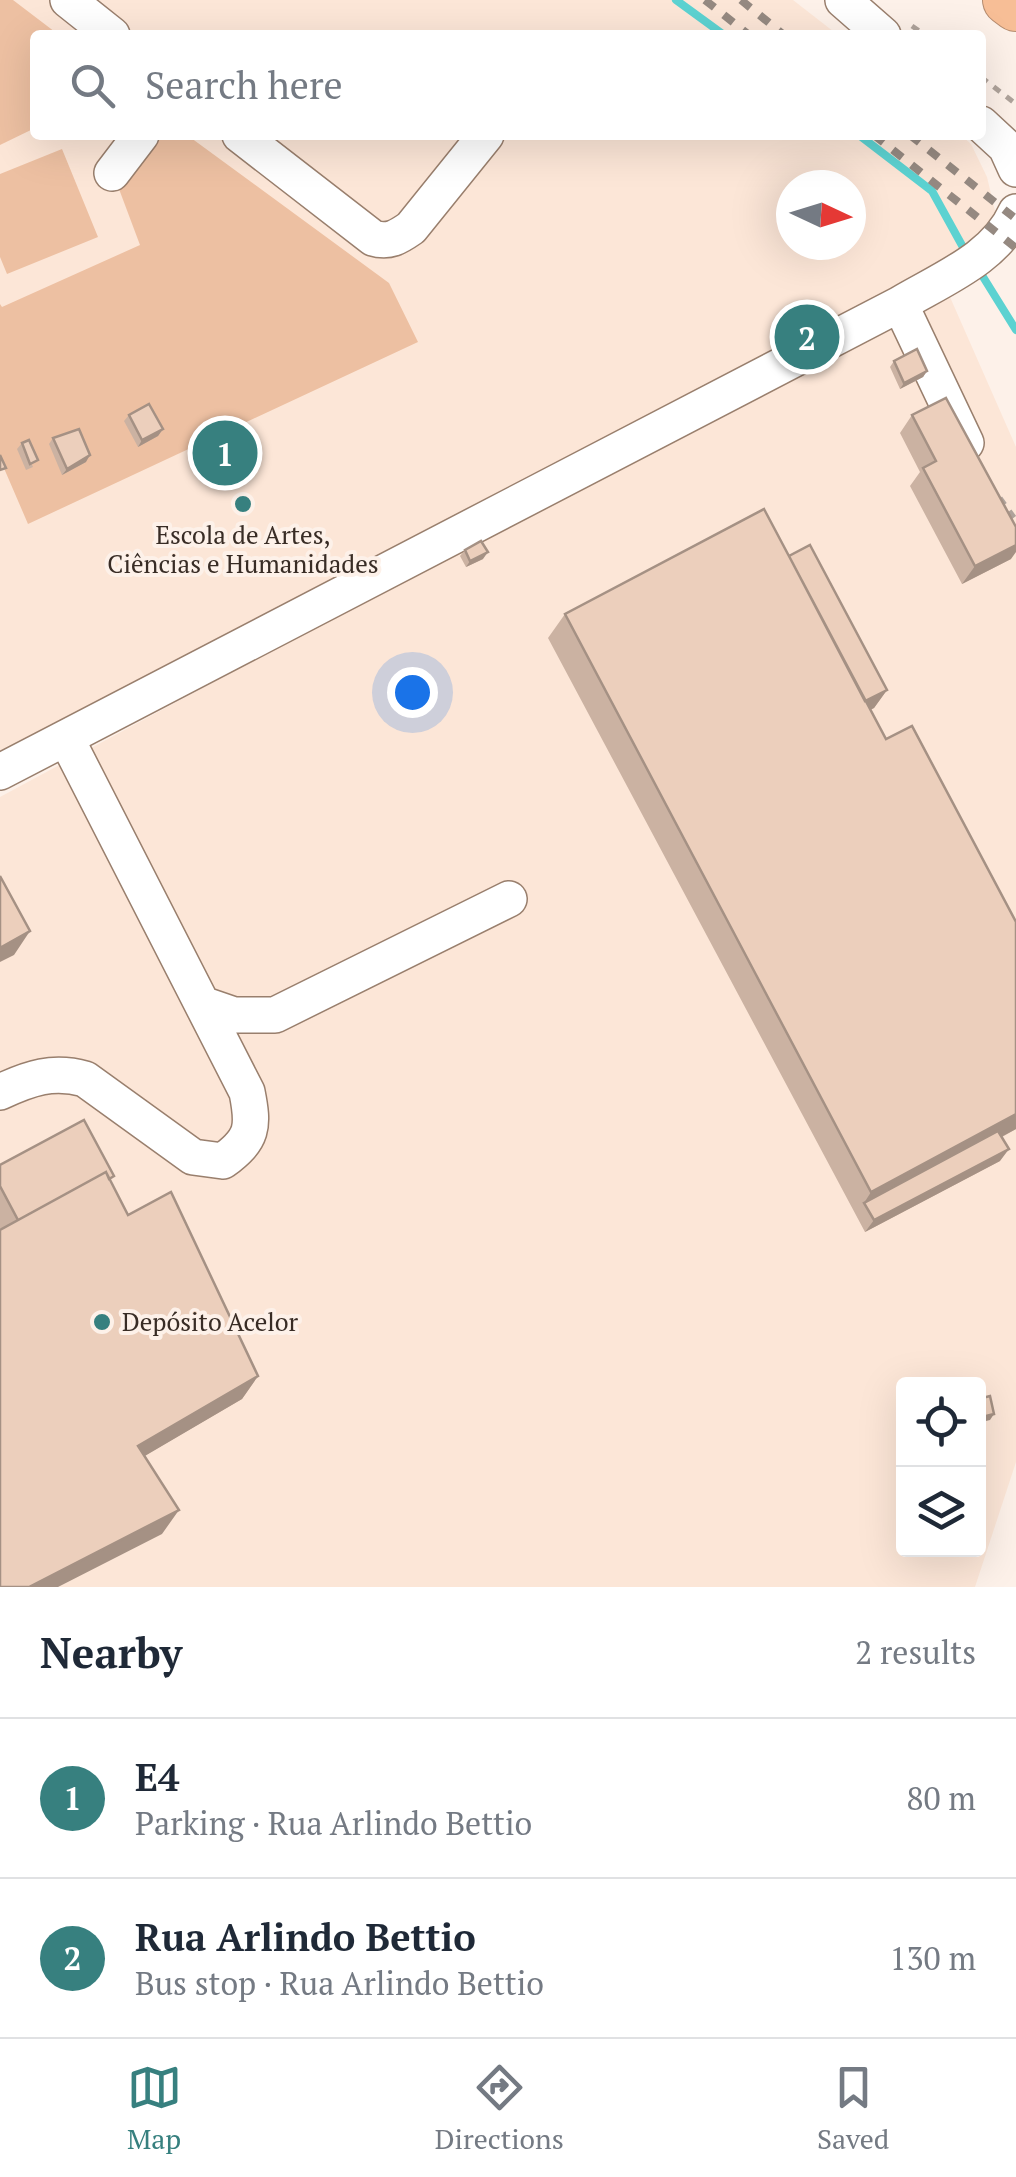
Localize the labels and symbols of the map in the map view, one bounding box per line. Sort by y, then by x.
north arrow [776,170,866,260]
pin: 2 [774,300,840,374]
pin: 1 [192,416,258,490]
marker: Escola de Artes, Ciências e Humanidades [232,493,254,515]
place label: Escola de Artes, Ciências e Humanidades [107,518,379,580]
your location [387,667,438,718]
place label: Depósito Acelor [122,1305,299,1338]
marker: Depósito Acelor [91,1311,113,1333]

